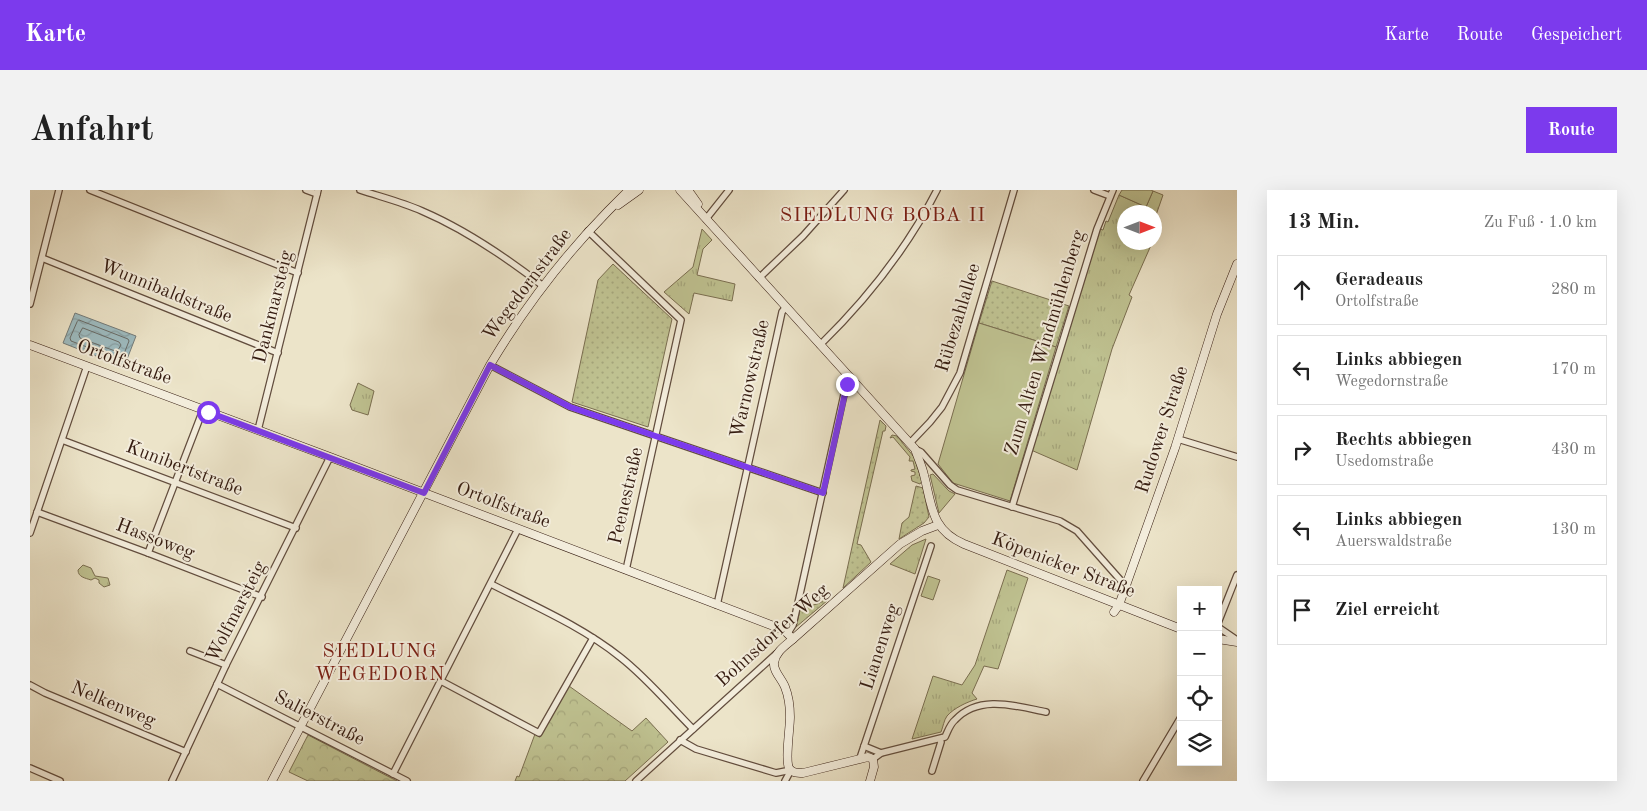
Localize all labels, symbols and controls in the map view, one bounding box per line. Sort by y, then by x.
text: Karte [25,23,86,47]
text: Karte [1384,26,1429,44]
text: Route [1457,26,1503,44]
text: Gespeichert [1531,26,1622,44]
button: Route [1526,107,1617,153]
text: Anfahrt [30,113,153,148]
north arrow [1117,205,1162,250]
district label: SIEDLUNG BOBA II [780,206,986,226]
text: 13 Min. [1287,212,1360,233]
text: Zu Fuß · 1.0 km [1484,215,1597,231]
street label: Wegedornstraße [480,226,576,344]
street label: Zum Alten Windmühlenberg [1003,227,1090,458]
street label: Dankmarsteig [251,248,297,365]
street label: Wunnibaldstraße [97,257,235,327]
street label: Rübezahlallee [933,261,985,375]
text: Geradeaus [1335,271,1423,290]
icon: ahead [1288,276,1316,304]
text: 280 m [1551,282,1596,298]
text: Ortolfstraße [1335,294,1419,310]
street label: Warnowstraße [728,318,774,440]
street label: Ortolfstraße [74,337,174,389]
text: Links abbiegen [1335,351,1462,370]
icon: left [1288,356,1316,384]
text: 170 m [1551,362,1596,378]
street label: Rudower Straße [1133,364,1193,496]
route end [836,373,859,396]
text: Wegedornstraße [1335,374,1448,390]
route start [197,401,220,424]
text: Rechts abbiegen [1335,431,1472,450]
icon: right [1288,436,1316,464]
street label: Kunibertstraße [123,438,245,500]
text: 430 m [1551,442,1596,458]
street label: Peenestraße [607,446,647,546]
text: Usedomstraße [1335,454,1434,470]
street label: Ortolfstraße [453,479,553,533]
text: Links abbiegen [1335,511,1462,530]
street label: Hassoweg [113,516,198,564]
icon: left [1288,516,1316,544]
text: 130 m [1551,522,1596,538]
street label: Köpenicker Straße [989,530,1137,602]
text: Auerswaldstraße [1335,534,1452,550]
street label: Wolfmarsteig [203,558,271,666]
street label: Bohnsdorfer Weg [713,580,833,691]
map controls [1177,586,1222,766]
button: + [1177,586,1222,631]
icon: arrive [1288,596,1316,624]
street label: Lianenweg [858,601,904,692]
text: Ziel erreicht [1335,601,1440,620]
button: − [1177,631,1222,676]
district label: SIEDLUNG WEGEDORN [315,642,445,685]
button: locate [1177,676,1222,721]
street label: Nelkenweg [68,679,159,732]
street label: Salierstraße [271,688,367,750]
button: layers [1177,721,1222,766]

